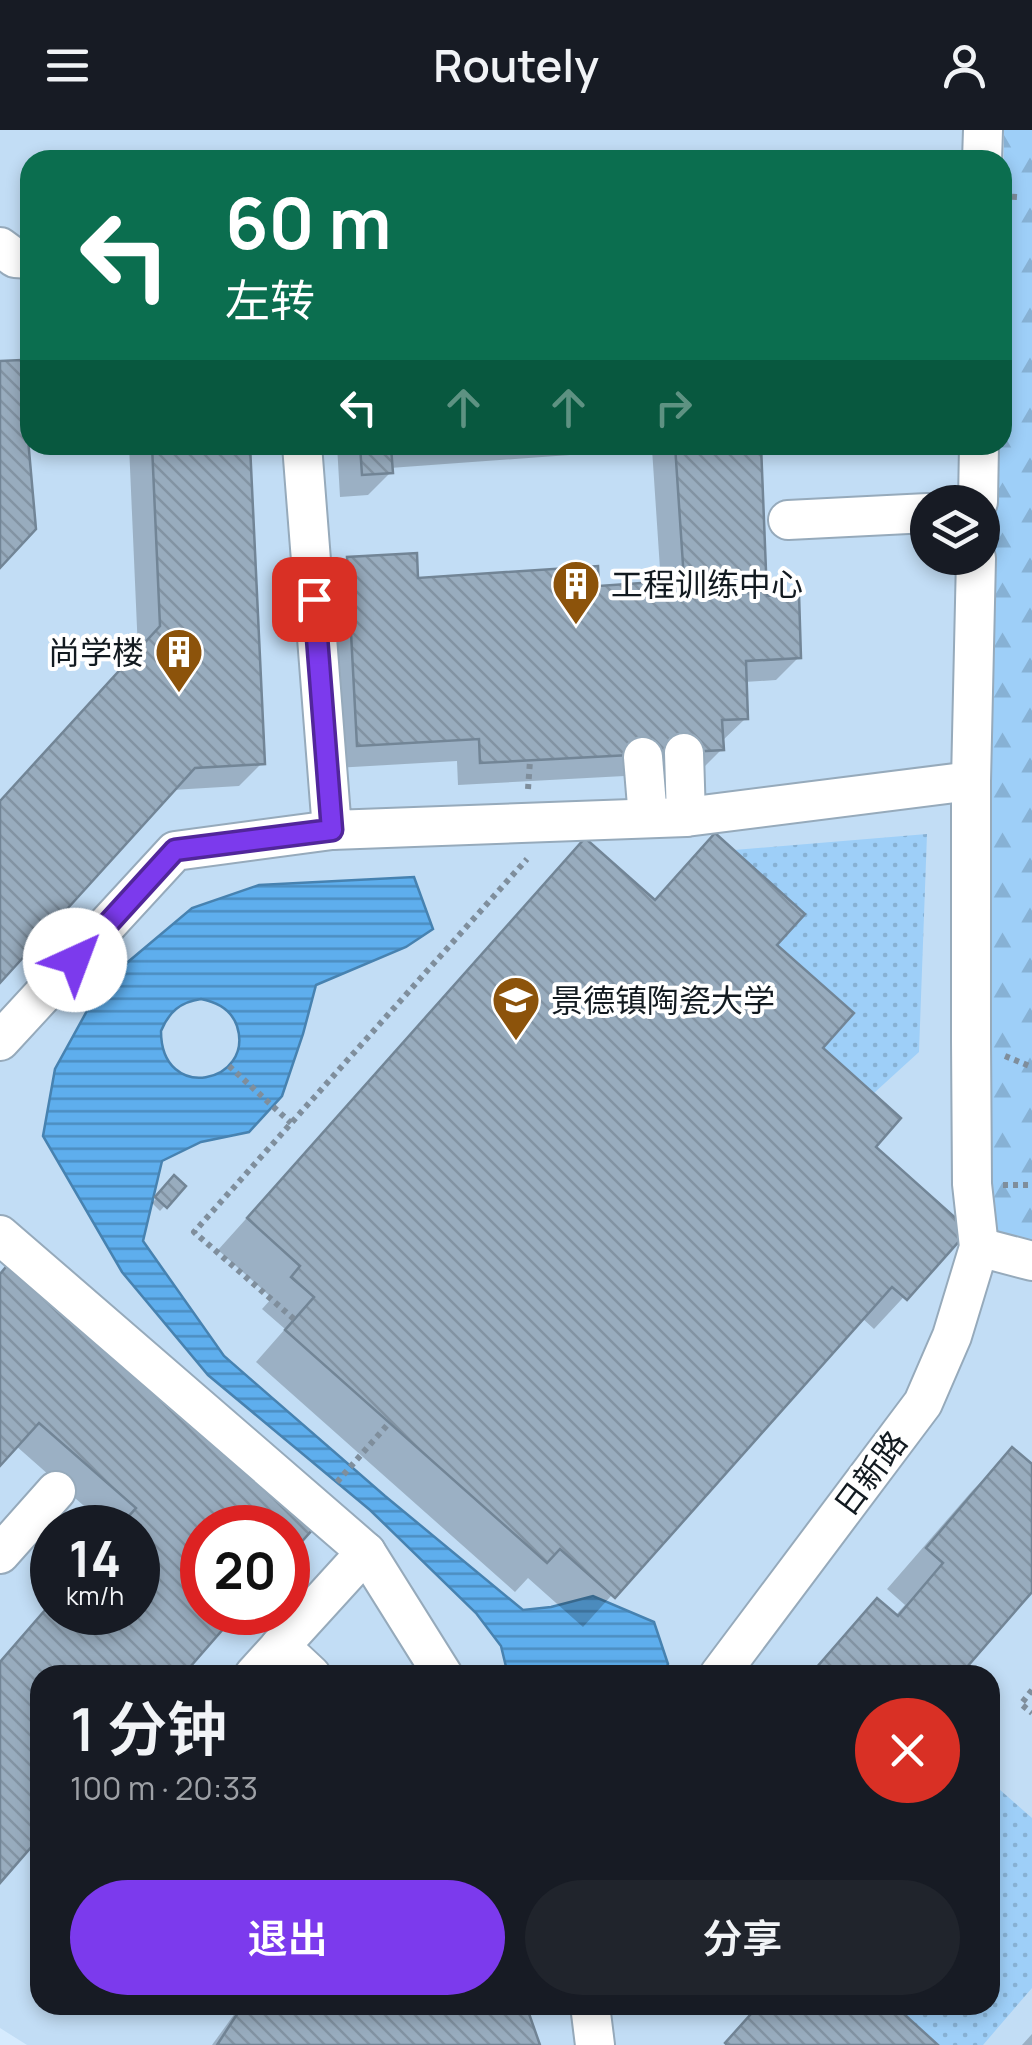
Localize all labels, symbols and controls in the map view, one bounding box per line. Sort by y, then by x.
text: Routely [433,34,599,96]
icon: menu [40,38,95,93]
icon: person [937,38,992,93]
text: 60 m [225,174,392,270]
icon: left [60,190,190,320]
text: 左转 [225,269,315,331]
icon: left [331,380,386,435]
icon: ahead [436,380,491,435]
icon: ahead [541,380,596,435]
icon: right [646,380,701,435]
map controls [910,485,1000,575]
button: layers [910,485,1000,575]
pin [272,557,357,642]
building icon: 工程训练中心 [550,558,602,626]
place label: 工程训练中心 [611,562,803,606]
icon: arrive [287,572,342,627]
building icon: 尚学楼 [153,626,205,694]
place label: 尚学楼 [48,630,144,674]
position arrow [23,908,127,1012]
school or university icon: 景德镇陶瓷大学 [490,974,542,1042]
place label: 景德镇陶瓷大学 [551,978,775,1022]
street label: 日新路 [824,1421,916,1525]
speed limit sign: 20 [180,1505,310,1635]
text: 14 [69,1524,121,1592]
text: km/h [66,1578,124,1613]
text: 1 分钟 [70,1687,227,1769]
button: close [855,1698,960,1803]
text: 100 m · 20:33 [70,1766,258,1810]
button: 退出 [70,1880,505,1995]
button: 分享 [525,1880,960,1995]

